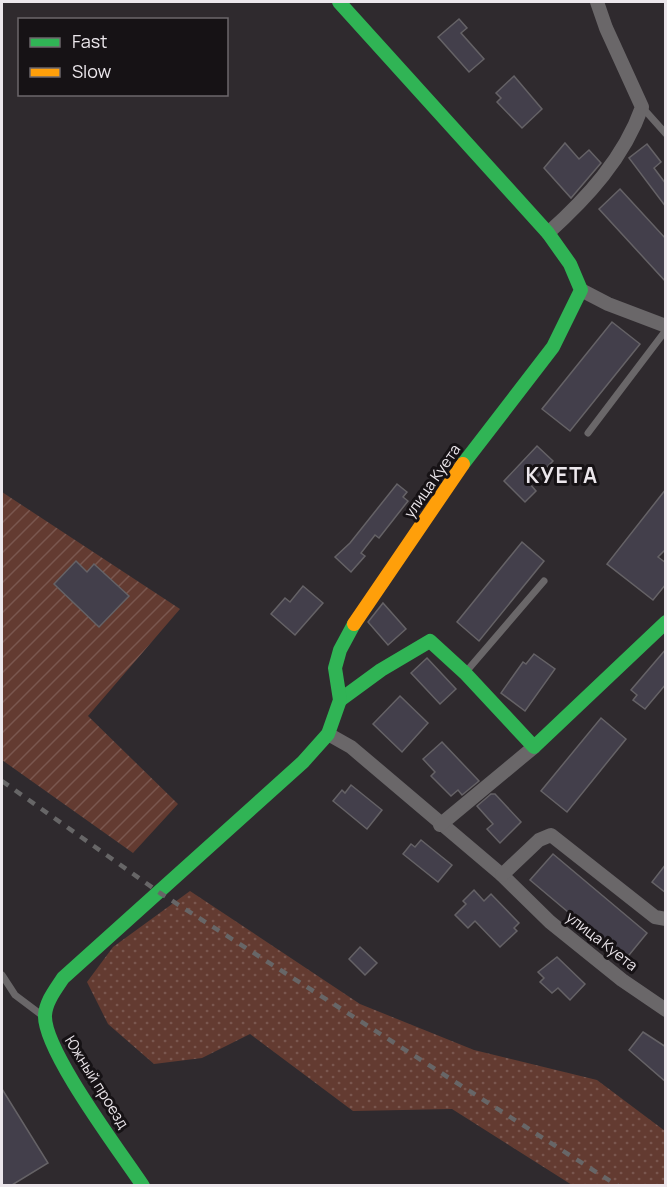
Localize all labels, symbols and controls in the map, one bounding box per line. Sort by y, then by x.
legend [18,18,228,96]
text: Fast [72,29,107,53]
text: Slow [72,59,112,83]
street label: улица Куета [399,440,465,522]
district label: КУЕТА [525,461,599,489]
street label: улица Куета [562,906,642,976]
street label: Южный проезд [60,1032,134,1132]

